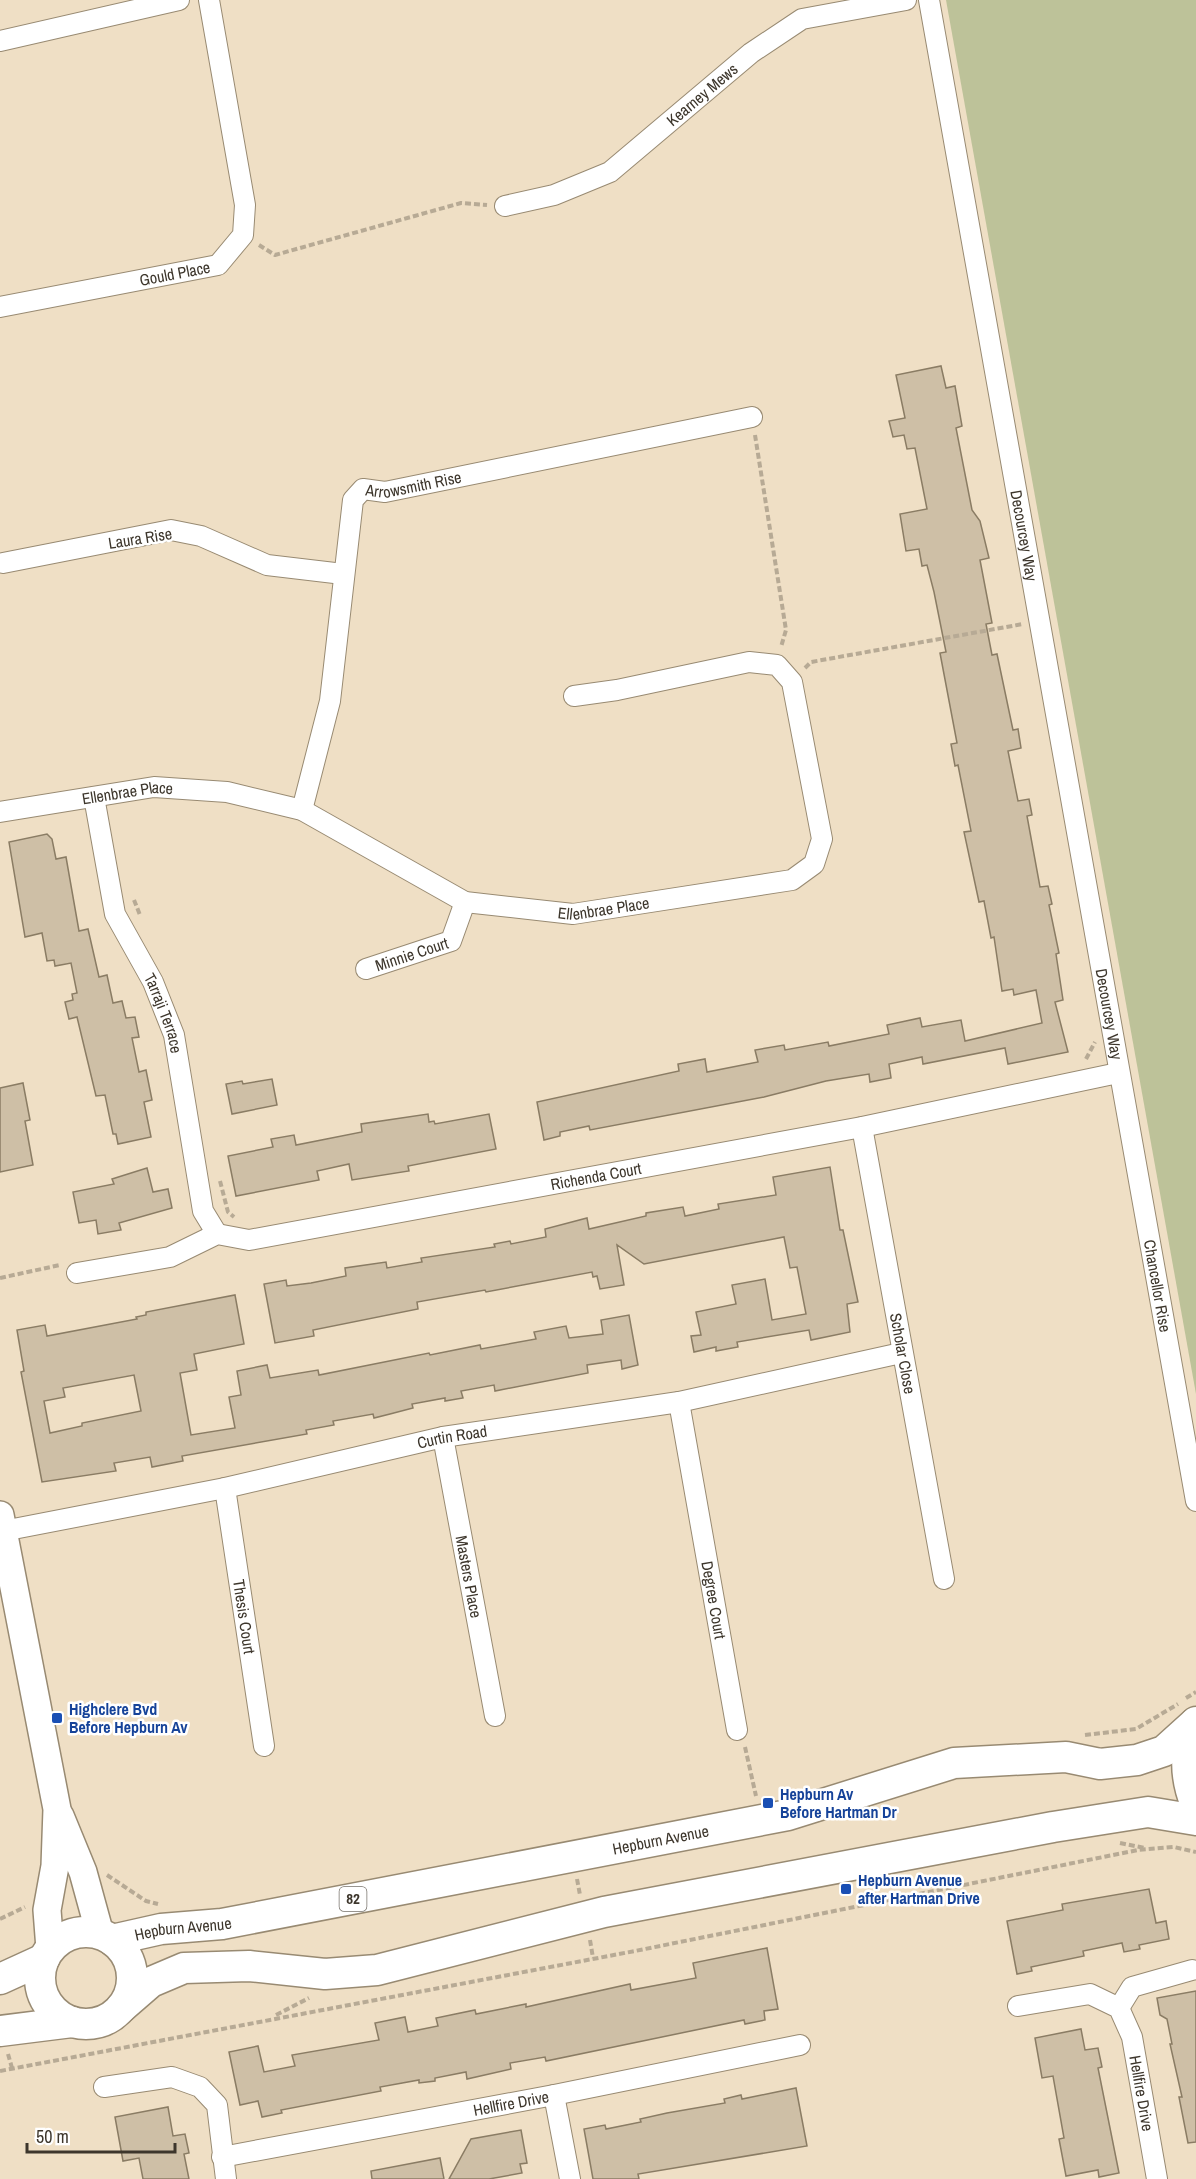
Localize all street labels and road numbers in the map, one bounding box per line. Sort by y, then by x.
street label: Kearney Mews [662,58,742,131]
street label: Gould Place [138,256,212,291]
street label: Arrowsmith Rise [363,466,463,503]
street label: Decourcey Way [1005,488,1043,583]
street label: Laura Rise [107,522,173,554]
street label: Ellenbrae Place [80,776,174,810]
street label: Ellenbrae Place [557,891,651,925]
street label: Minnie Court [372,932,451,976]
street label: Decourcey Way [1090,967,1128,1062]
street label: Tarraji Terrace [139,969,188,1055]
street label: Richenda Court [549,1157,643,1195]
street label: Chancellor Rise [1139,1238,1177,1334]
street label: Scholar Close [885,1311,921,1395]
street label: Curtin Road [415,1420,489,1454]
street label: Masters Place [451,1534,487,1620]
street label: Degree Court [696,1559,732,1641]
street label: Thesis Court [228,1578,261,1656]
street label: Hepburn Avenue [611,1820,710,1860]
road number: 82 [340,1887,366,1911]
street label: Hepburn Avenue [132,1911,233,1946]
street label: Hellfire Drive [1124,2054,1159,2133]
street label: Hellfire Drive [471,2085,551,2121]

